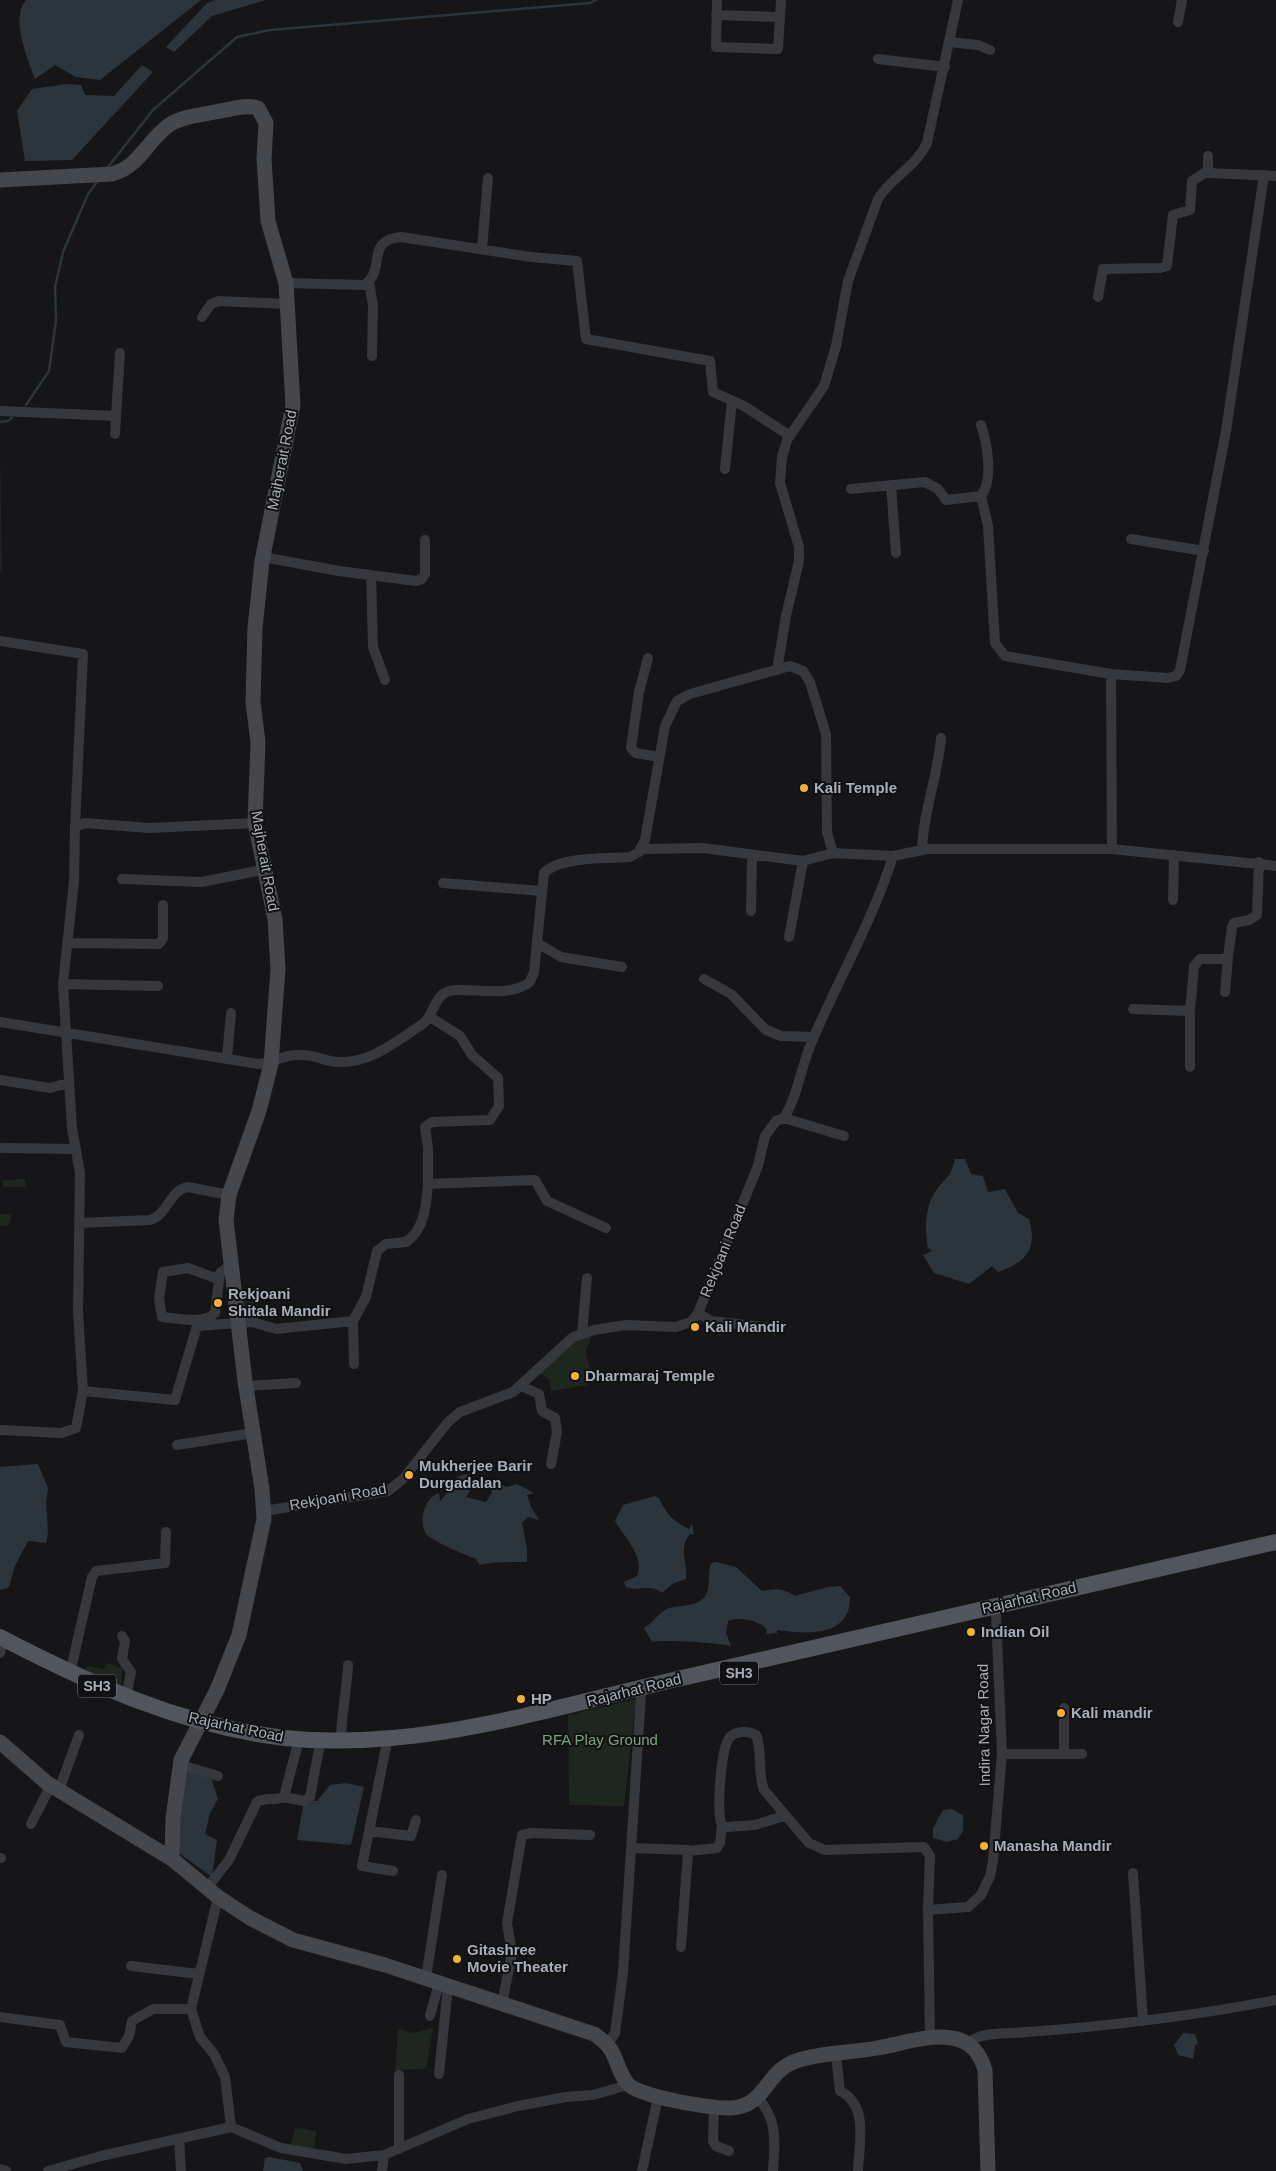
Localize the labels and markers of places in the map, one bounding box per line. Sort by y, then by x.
place label: Kali Temple [814,779,897,796]
marker: Kali Temple [798,782,810,794]
place label: Rekjoani Shitala Mandir [228,1285,331,1319]
marker: Rekjoani Shitala Mandir [212,1297,224,1309]
place label: Kali Mandir [705,1318,786,1335]
marker: Kali Mandir [689,1321,701,1333]
place label: Dharmaraj Temple [585,1367,715,1384]
marker: Dharmaraj Temple [569,1370,581,1382]
place label: Mukherjee Barir Durgadalan [419,1457,533,1491]
marker: Mukherjee Barir Durgadalan [403,1469,415,1481]
place label: Indian Oil [981,1623,1049,1640]
marker: Indian Oil [965,1626,977,1638]
place label: HP [531,1690,552,1707]
marker: HP [515,1693,527,1705]
place label: Kali mandir [1071,1704,1153,1721]
marker: Kali mandir [1055,1707,1067,1719]
place label: Manasha Mandir [994,1837,1112,1854]
marker: Manasha Mandir [978,1840,990,1852]
place label: Gitashree Movie Theater [467,1941,568,1975]
marker: Gitashree Movie Theater [451,1953,463,1965]

